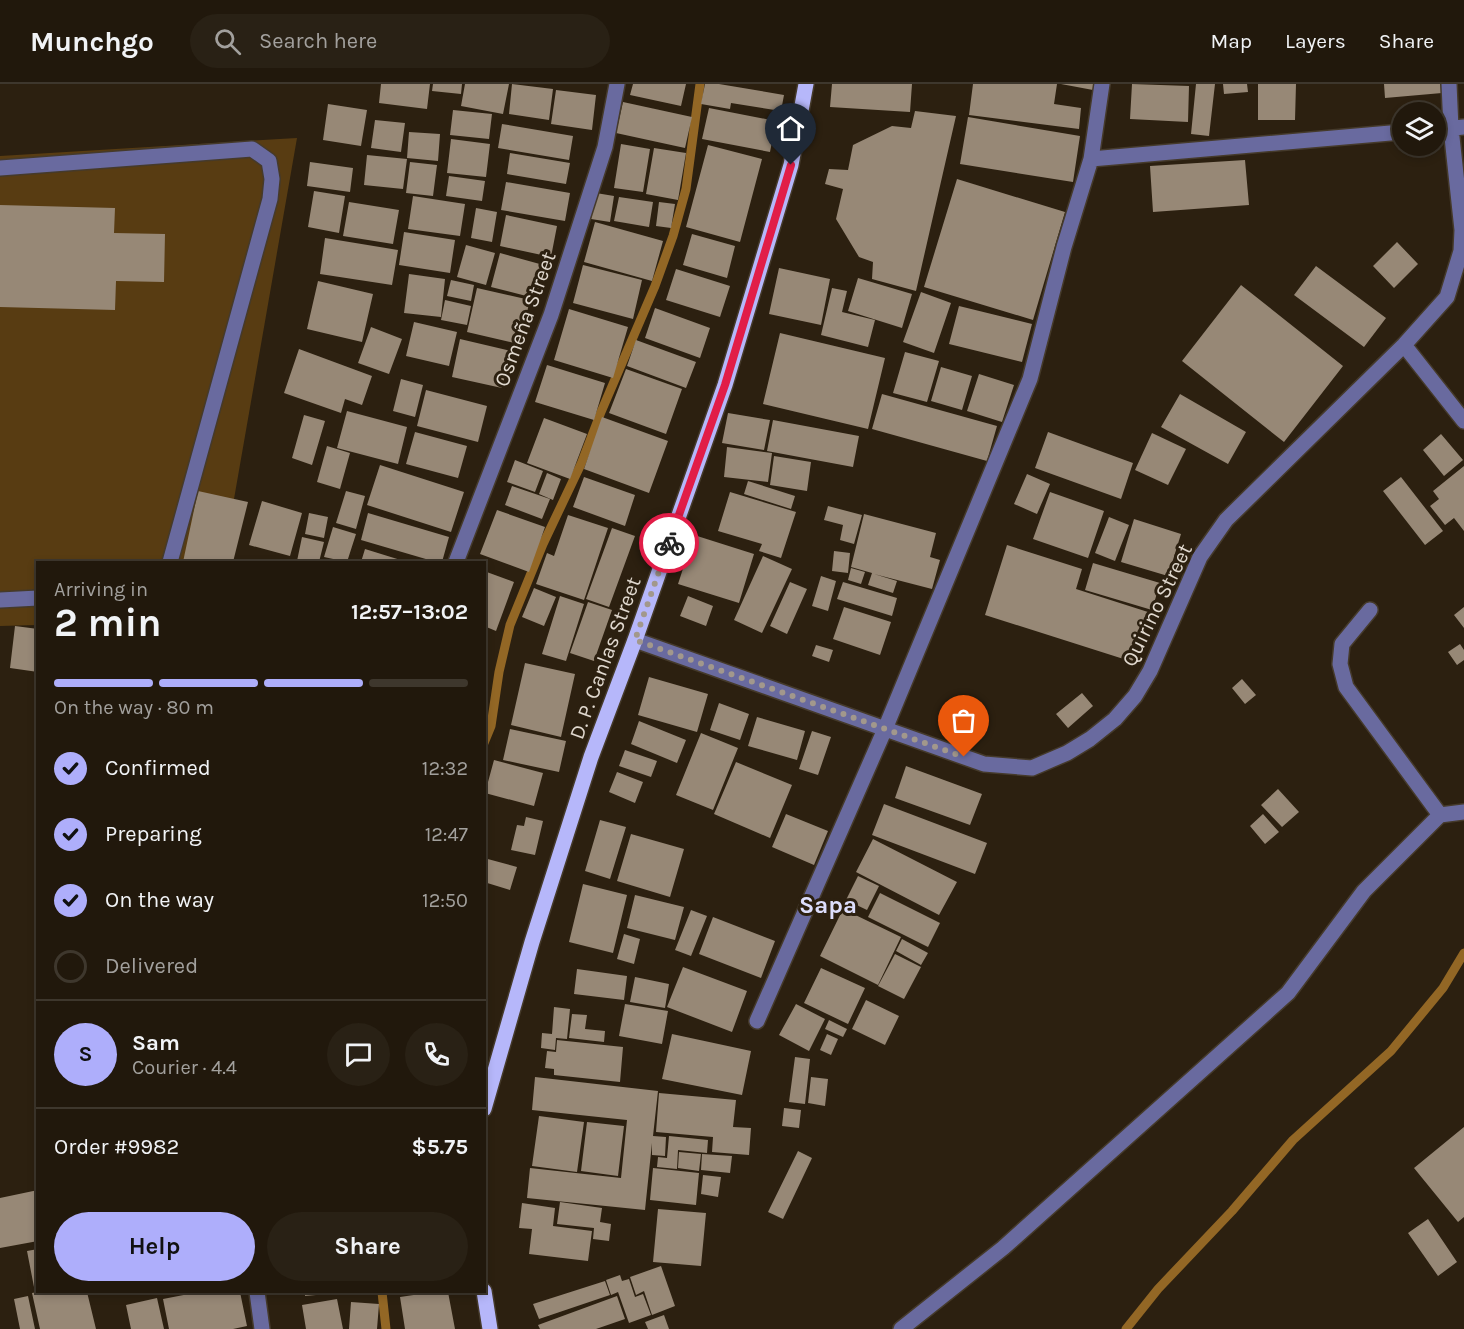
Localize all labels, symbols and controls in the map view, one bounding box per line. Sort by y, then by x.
search box [190,14,610,68]
text: Munchgo [30,25,154,58]
icon: search [211,25,244,58]
text: Search here [259,28,377,54]
text: Map [1210,29,1252,53]
text: Layers [1285,29,1346,53]
text: Share [1379,29,1434,53]
map controls [1392,102,1446,156]
button: layers [1392,102,1446,156]
pin [765,103,816,165]
icon: home [774,112,807,145]
street label: Osmeña Street [489,248,561,390]
courier [639,513,699,573]
icon: bike [653,527,686,560]
street label: Quirino Street [1117,540,1197,670]
street label: D. P. Canlas Street [564,573,646,743]
text: Arriving in [54,578,148,601]
text: 12:57–13:02 [351,599,468,625]
text: 2 min [54,600,162,646]
pin [938,695,989,757]
text: On the way · 80 m [54,696,214,719]
icon: bag [947,704,980,737]
icon: check [54,752,87,785]
text: Confirmed [105,755,211,781]
text: 12:32 [422,757,468,780]
icon: check [54,818,87,851]
text: Preparing [105,821,202,847]
text: 12:47 [425,823,468,846]
icon: check [54,884,87,917]
text: On the way [105,887,214,913]
text: 12:50 [422,889,468,912]
district label: Sapa [799,891,857,919]
text: Delivered [105,953,198,979]
button: chat [327,1023,390,1086]
button: phone [405,1023,468,1086]
text: Sam [132,1030,180,1056]
text: S [78,1041,93,1067]
text: Courier · 4.4 [132,1056,237,1079]
text: Order #9982 [54,1134,179,1160]
text: $5.75 [412,1134,468,1160]
button: Help [54,1212,255,1281]
button: Share [267,1212,468,1281]

